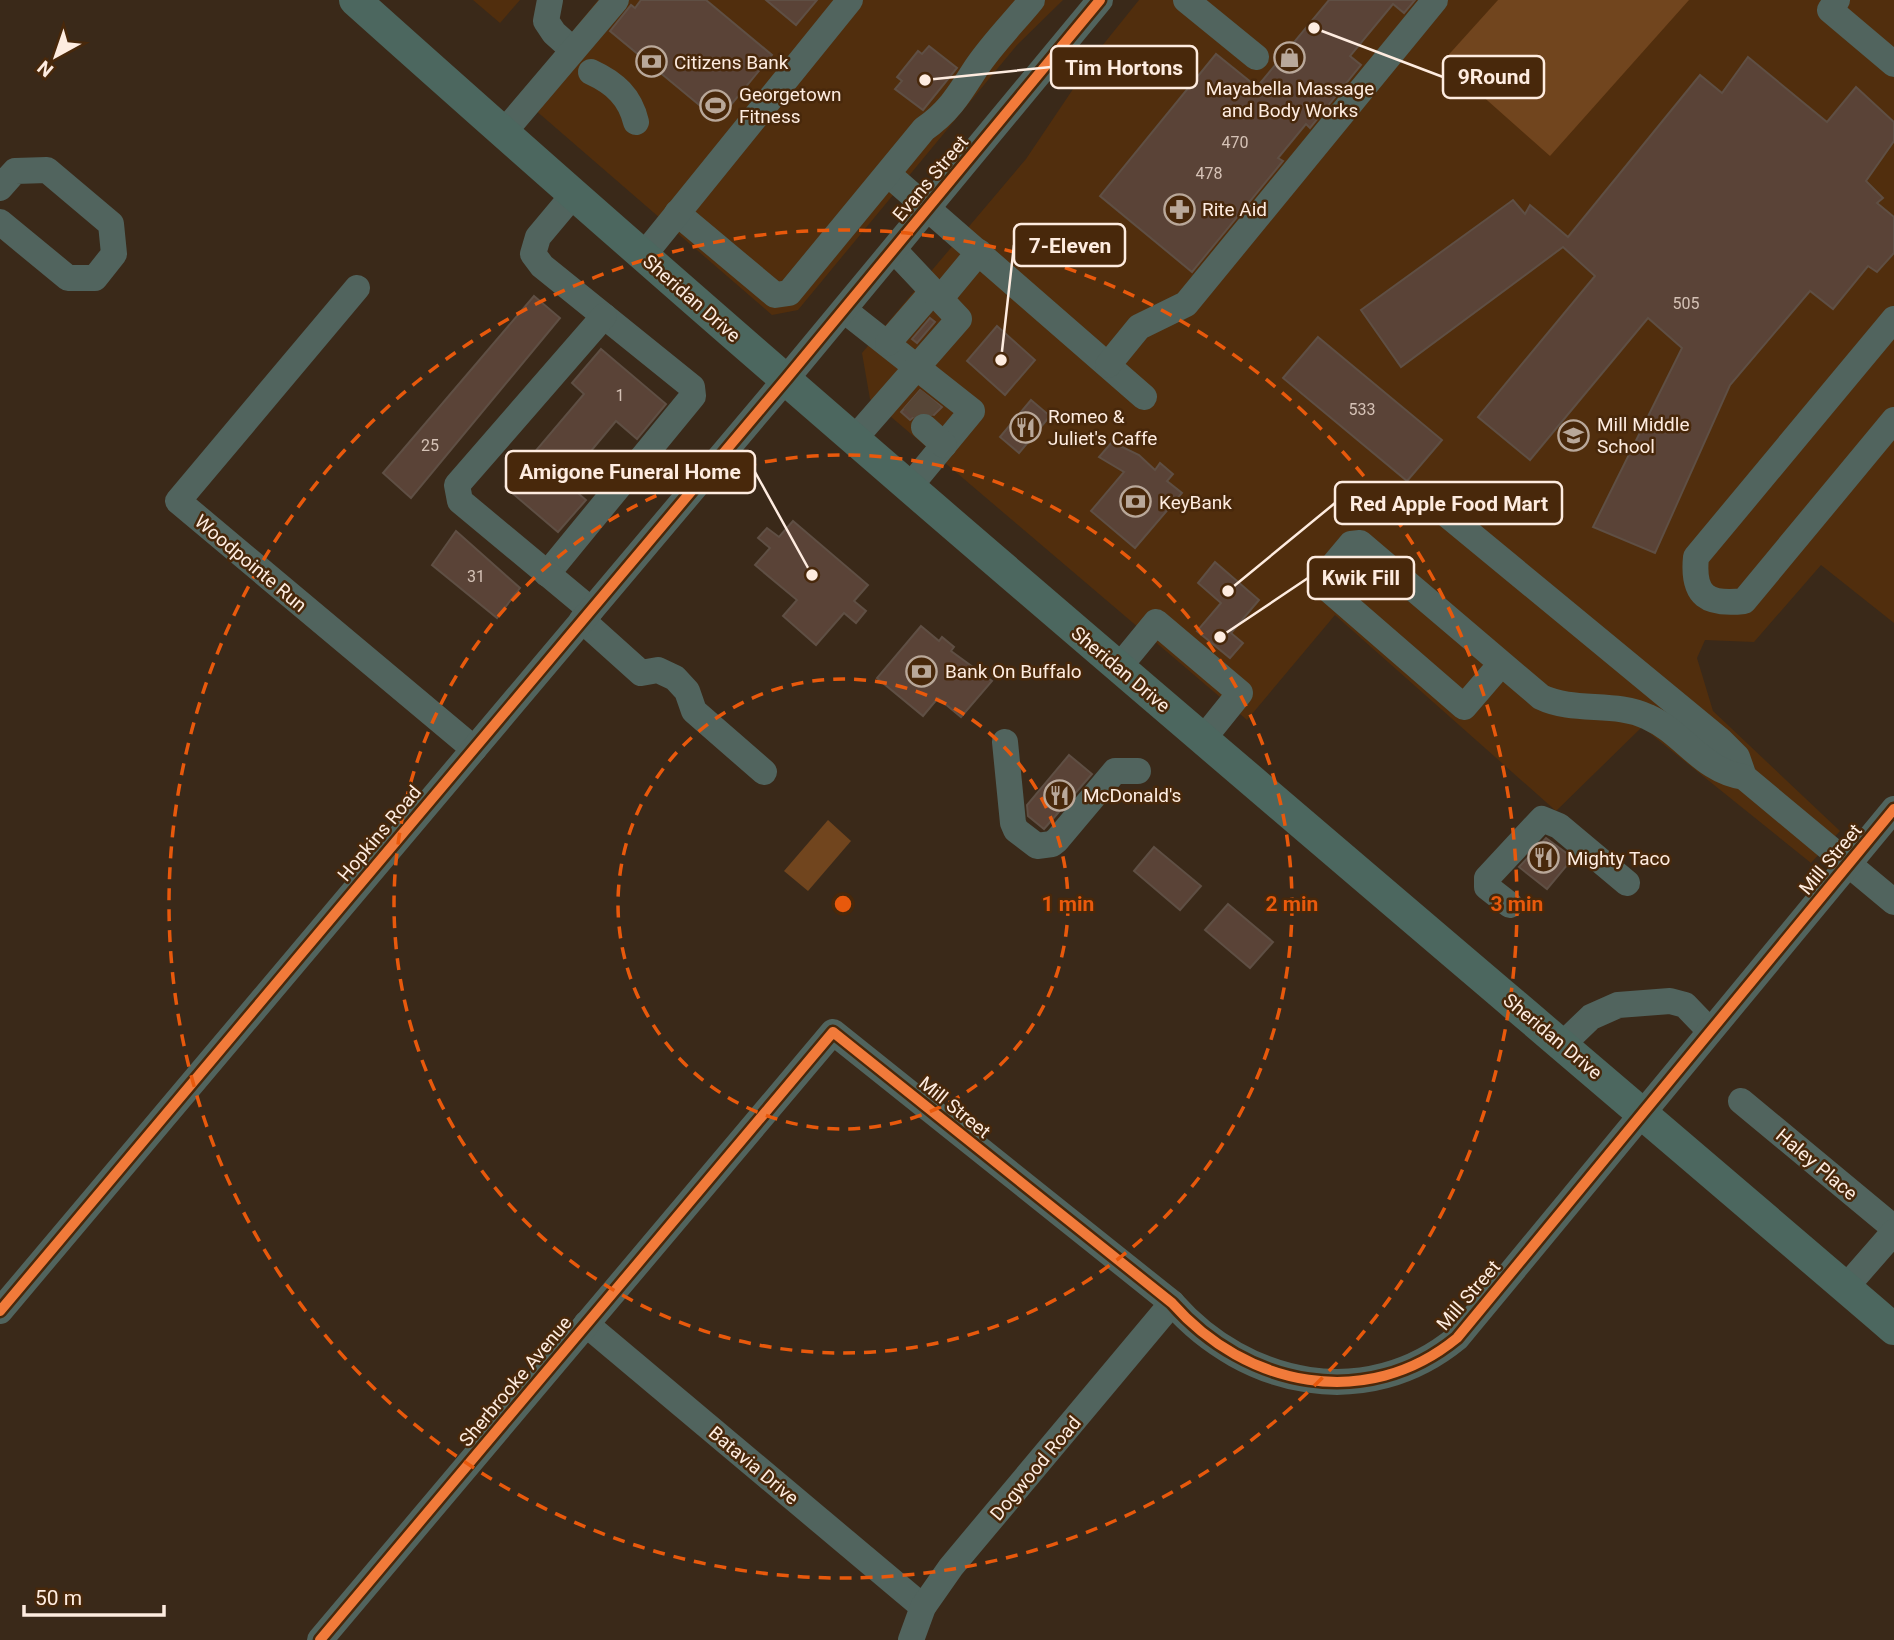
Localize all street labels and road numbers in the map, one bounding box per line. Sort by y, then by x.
street label: Evans Street [888,131,973,226]
street label: Sheridan Drive [638,250,745,347]
street label: Woodpointe Run [190,510,311,617]
street label: Sheridan Drive [1067,621,1175,717]
street label: Hopkins Road [333,781,426,886]
street label: Mill Street [1794,819,1867,899]
street label: Sheridan Drive [1499,988,1607,1084]
street label: Mill Street [914,1072,995,1143]
street label: Haley Place [1771,1124,1862,1205]
street label: Mill Street [1432,1256,1505,1335]
street label: Sherbrooke Avenue [454,1311,577,1451]
street label: Dogwood Road [985,1412,1086,1525]
street label: Batavia Drive [704,1421,803,1510]

